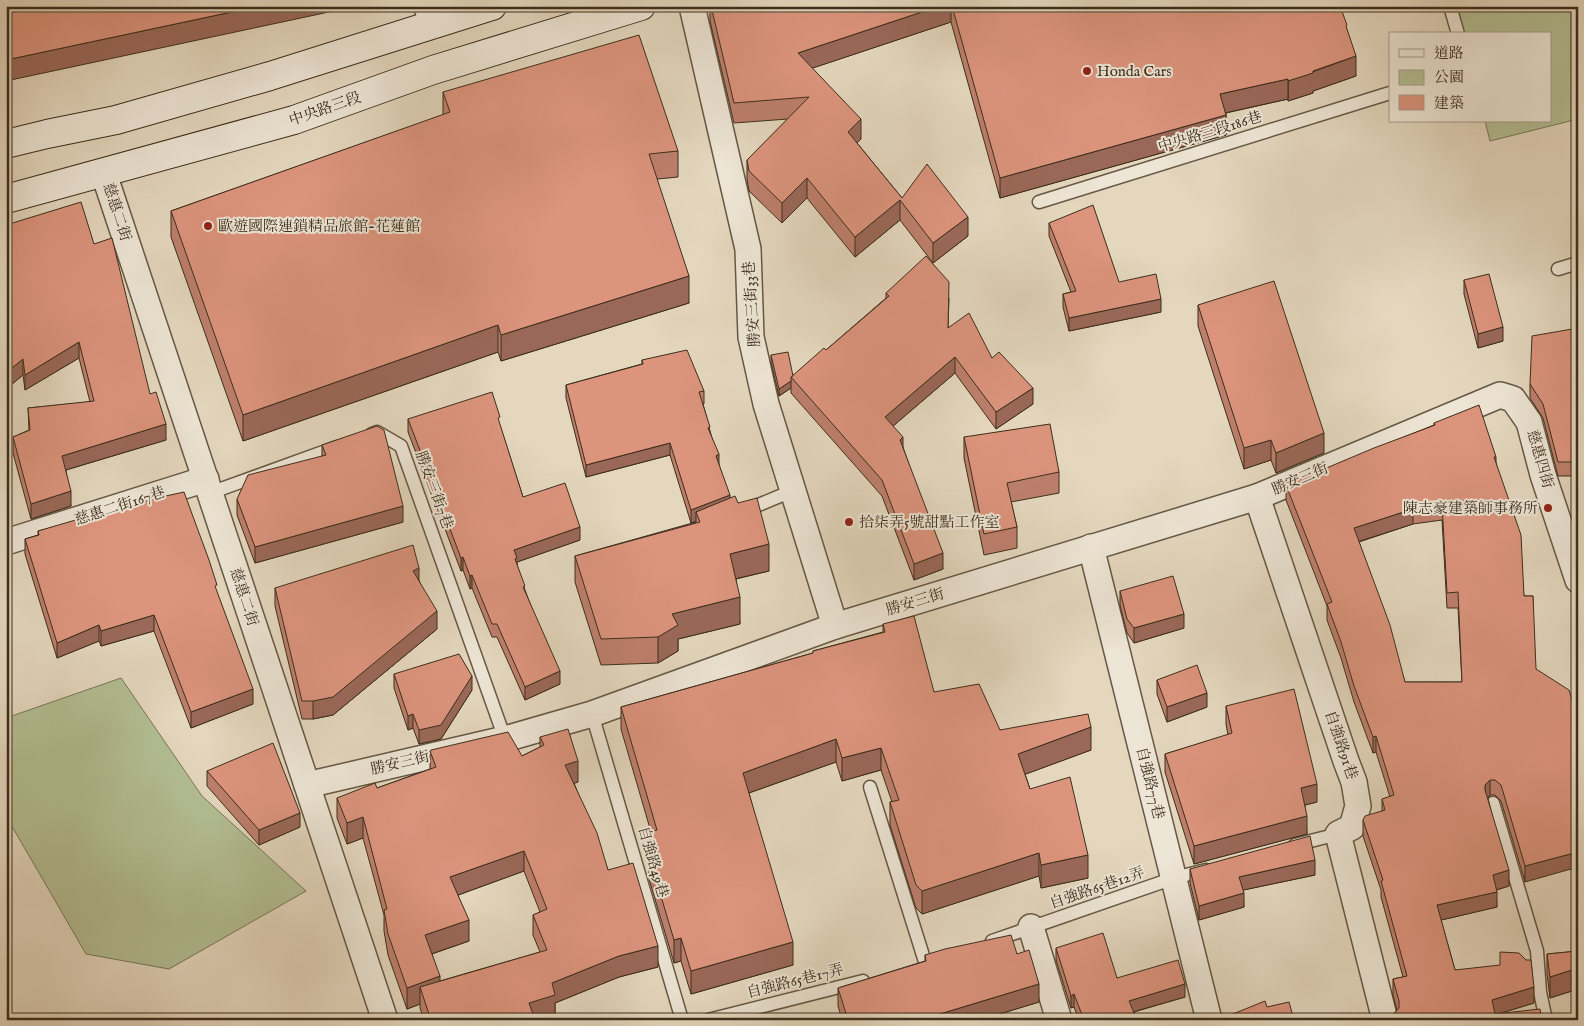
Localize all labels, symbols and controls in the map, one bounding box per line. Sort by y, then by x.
legend [1389,32,1552,122]
text: 道路 [1434,44,1464,63]
place label: Honda Cars [1097,62,1171,81]
marker: Honda Cars [1081,65,1093,77]
text: 公園 [1434,68,1464,87]
street label: 中央路三段 [286,88,364,130]
text: 建築 [1434,94,1464,113]
street label: 中央路三段186巷 [1156,107,1264,157]
street label: 慈惠二街 [99,181,135,243]
place label: 歐遊國際連鎖精品旅館-花蓮館 [218,217,420,236]
marker: 歐遊國際連鎖精品旅館-花蓮館 [202,220,214,232]
street label: 勝安三街33巷 [740,260,764,348]
street label: 慈惠四街 [1523,428,1557,490]
street label: 勝安三街7巷 [411,448,457,532]
street label: 勝安三街 [1269,459,1331,499]
street label: 慈惠二街167巷 [72,482,168,530]
place label: 陳志豪建築師事務所 [1403,499,1538,518]
marker: 陳志豪建築師事務所 [1542,502,1554,514]
place label: 拾柒弄5號甜點工作室 [859,513,999,532]
marker: 拾柒弄5號甜點工作室 [843,516,855,528]
street label: 慈惠二街 [226,566,262,628]
street label: 勝安三街 [884,584,946,620]
street label: 自強路91巷 [1320,708,1362,782]
street label: 自強路77巷 [1132,745,1168,821]
street label: 勝安三街 [369,747,431,779]
street label: 自強路49巷 [634,824,672,900]
street label: 自強路65巷12弄 [1047,863,1147,913]
street label: 自強路65巷17弄 [744,960,846,1002]

